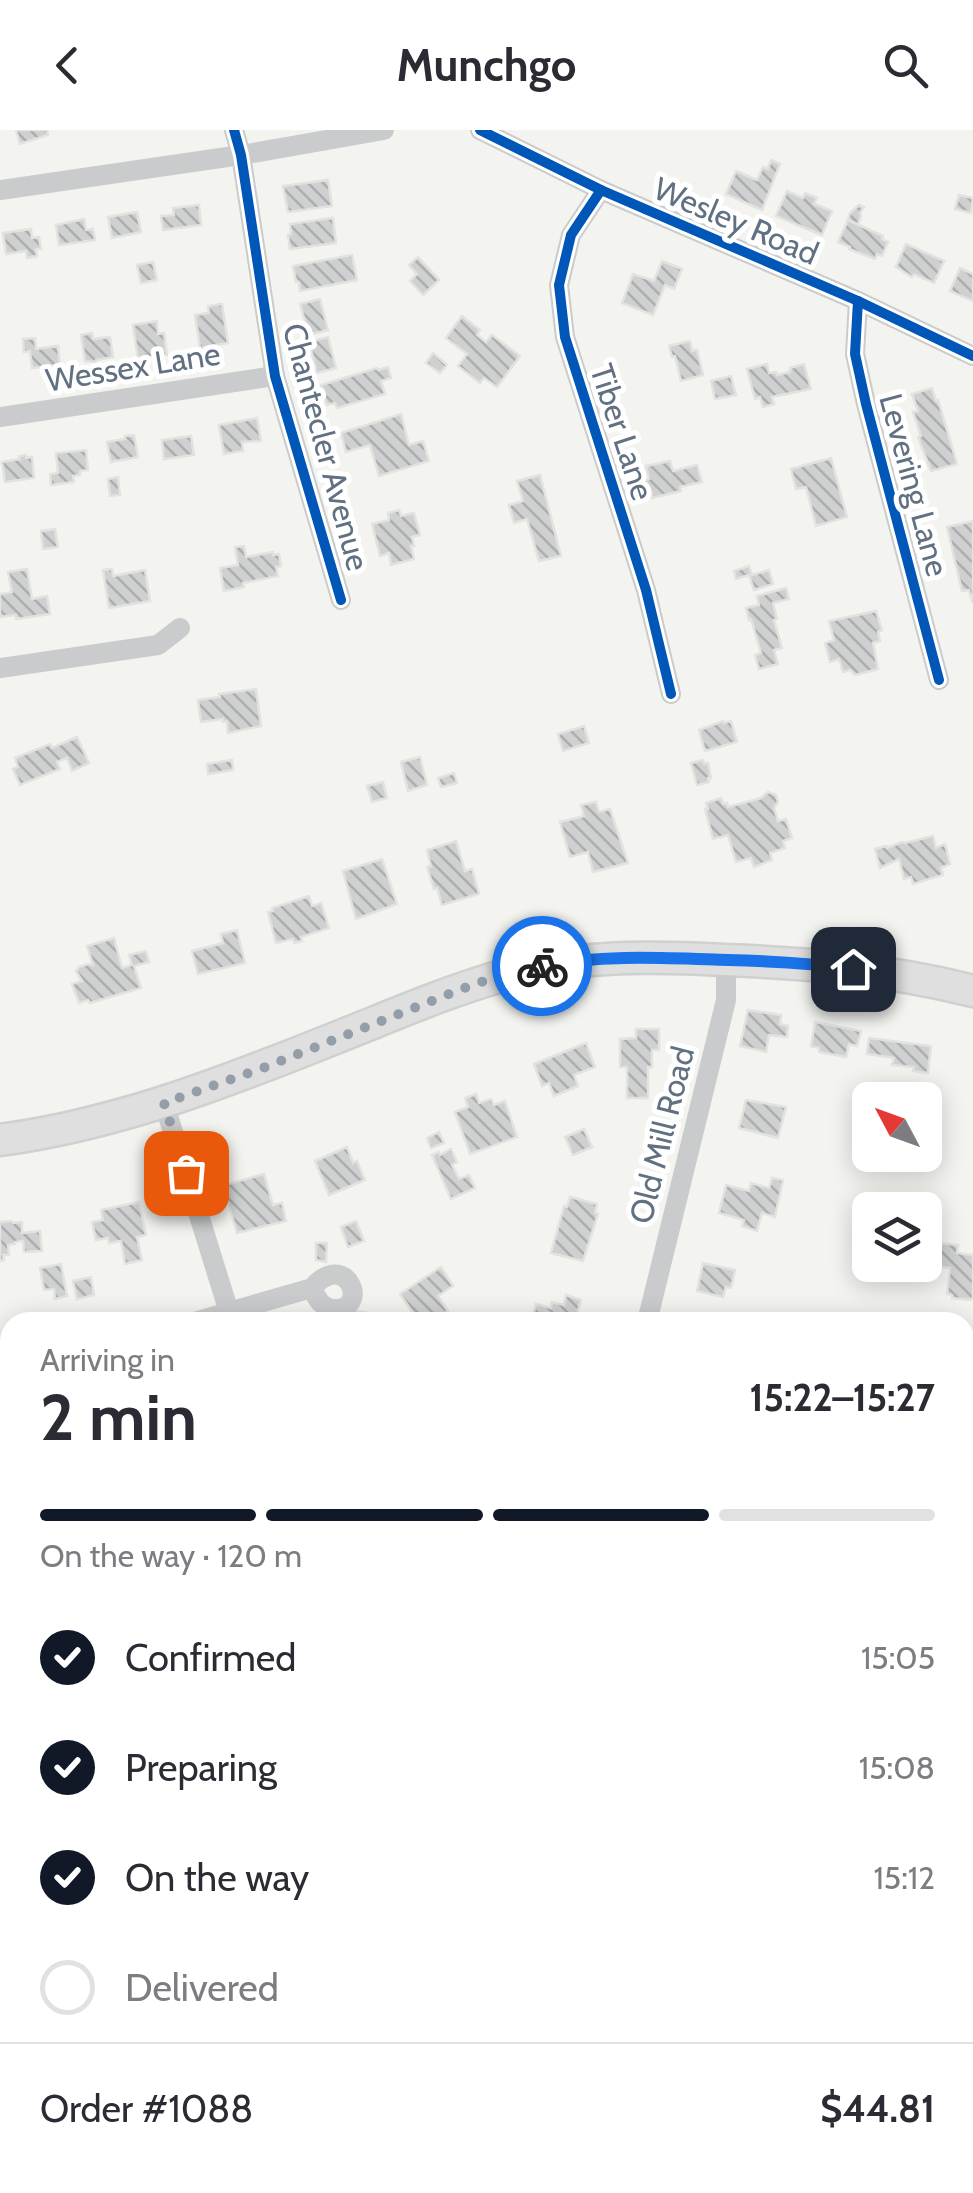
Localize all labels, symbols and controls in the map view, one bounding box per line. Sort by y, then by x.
icon: back [40,38,95,93]
text: Munchgo [397,38,576,92]
icon: search [878,38,933,93]
street label: Wesley Road [648,168,824,273]
street label: Chantecler Avenue [275,319,378,575]
street label: Wessex Lane [43,333,223,400]
street label: Tiber Lane [582,359,663,505]
street label: Levering Lane [871,389,958,580]
courier [492,916,592,1016]
pin [811,927,896,1012]
icon: bike [515,939,570,994]
icon: home [826,942,881,997]
street label: Old Mill Road [621,1042,702,1227]
north arrow [852,1082,942,1172]
map controls [852,1082,942,1282]
pin [144,1131,229,1216]
icon: bag [159,1146,214,1201]
button: layers [852,1192,942,1282]
text: Arriving in [40,1340,175,1379]
text: 15:22–15:27 [750,1374,935,1421]
text: 2 min [40,1377,197,1456]
text: On the way · 120 m [40,1536,302,1575]
icon: check [40,1630,95,1685]
text: Confirmed [125,1634,296,1681]
text: 15:05 [861,1638,935,1677]
icon: check [40,1740,95,1795]
text: Preparing [125,1744,277,1791]
text: 15:08 [859,1748,935,1787]
icon: check [40,1850,95,1905]
text: On the way [125,1854,309,1901]
text: 15:12 [873,1858,935,1897]
text: Delivered [125,1964,279,2011]
text: Order #1088 [40,2085,253,2132]
text: $44.81 [820,2085,935,2132]

